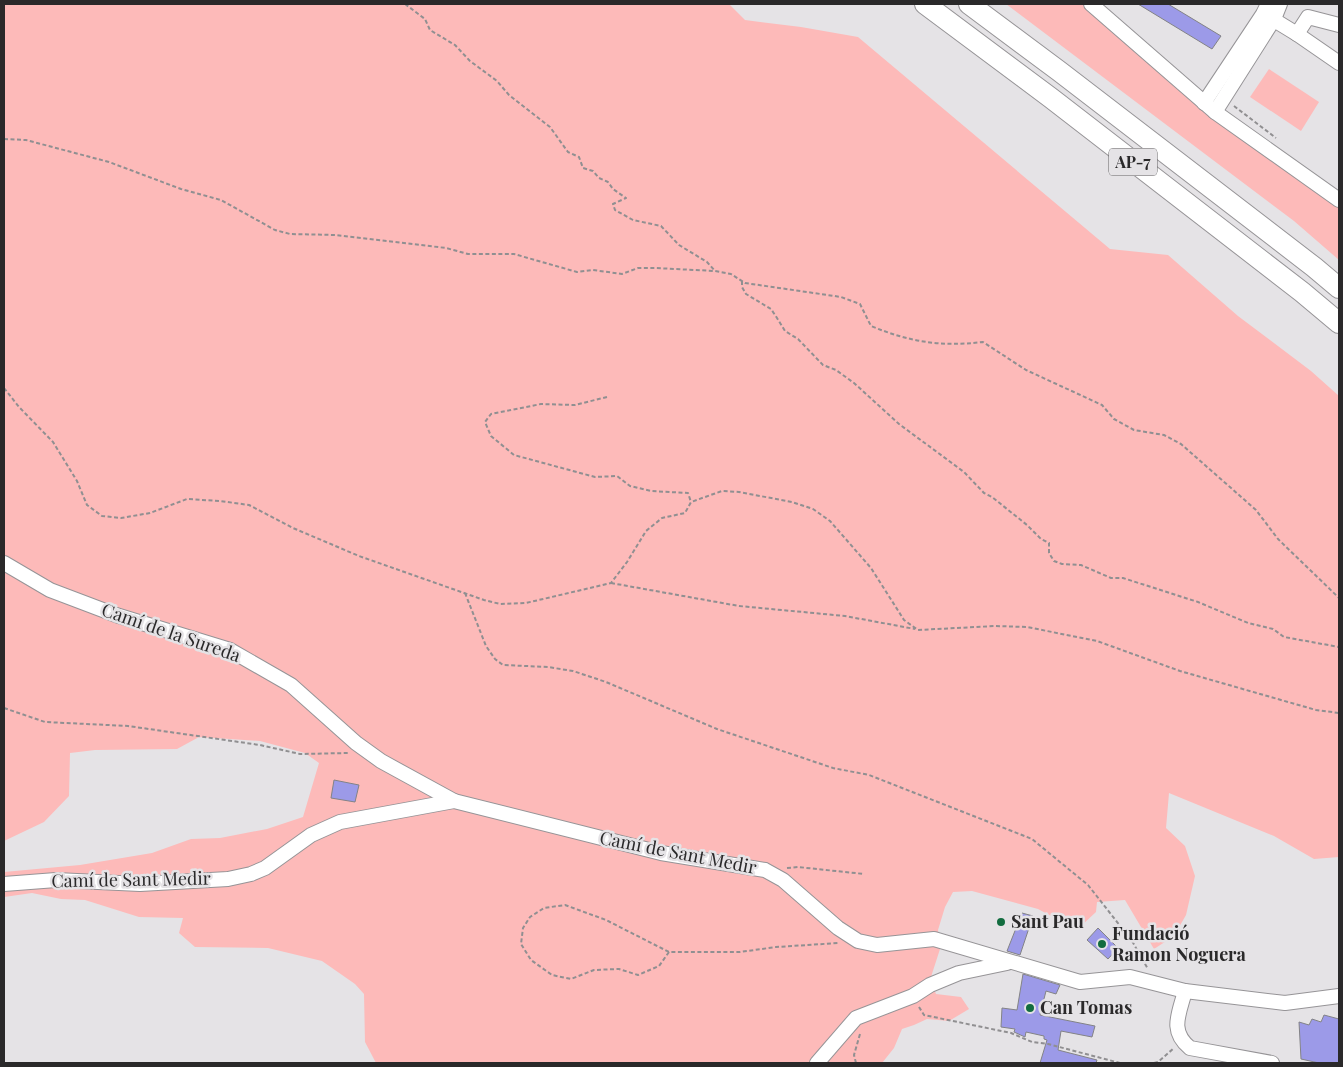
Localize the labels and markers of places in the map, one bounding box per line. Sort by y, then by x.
place label: Sant Pau [1011,909,1084,933]
marker: Sant Pau [995,916,1007,928]
place label: Fundació Ramon Noguera [1112,921,1247,966]
marker: Fundació Ramon Noguera [1096,938,1108,950]
place label: Can Tomas [1040,995,1132,1019]
marker: Can Tomas [1024,1002,1036,1014]

